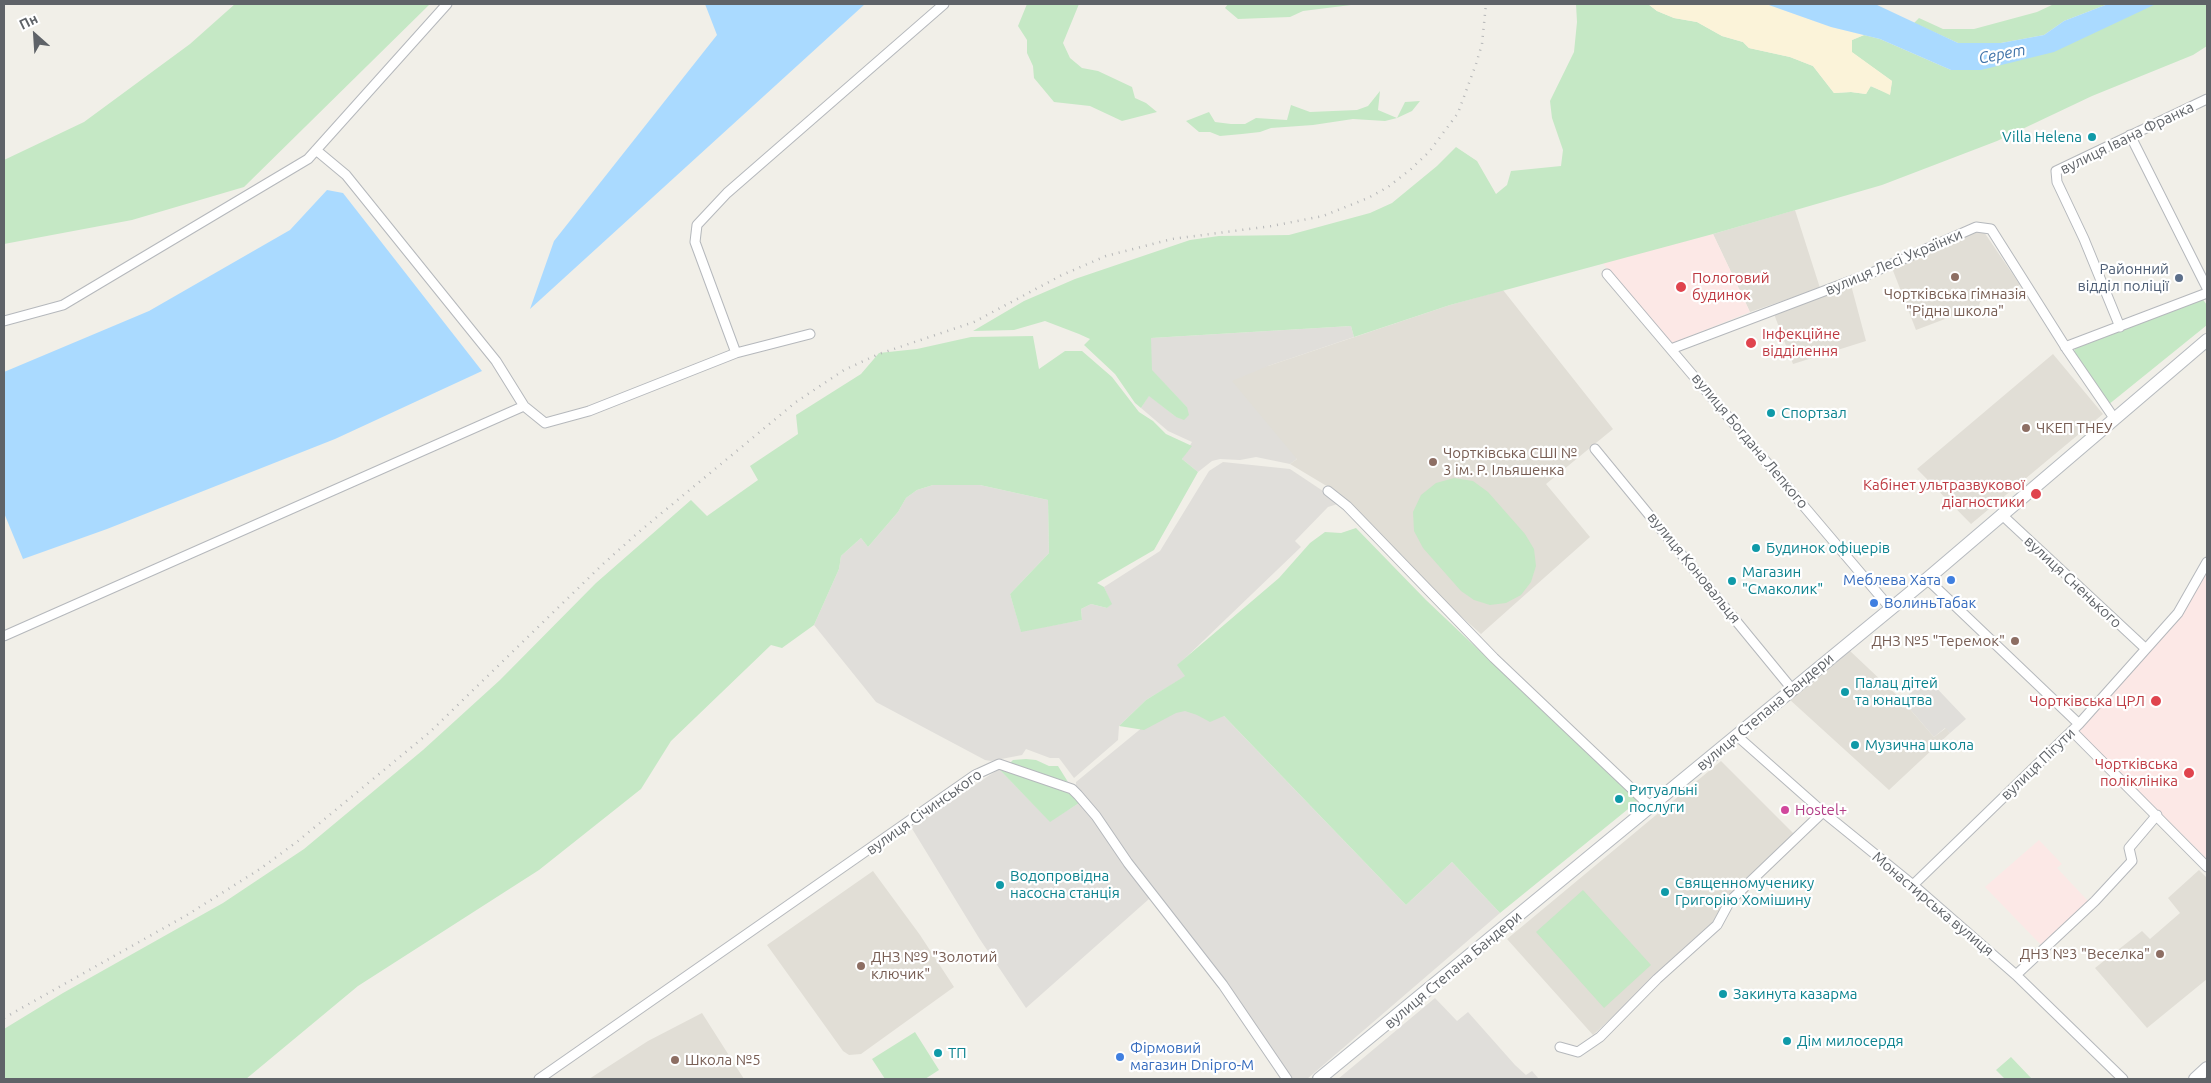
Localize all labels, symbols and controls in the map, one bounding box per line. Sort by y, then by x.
north arrow [10,10,60,60]
text: Пн [17,10,40,33]
water label: Серет [1977,40,2027,68]
street label: вулиця Івана Франка [2057,98,2197,178]
place label: Villa Helena [2002,128,2082,146]
marker: Villa Helena [2086,131,2098,143]
street label: вулиця Лесі Українки [1823,225,1965,299]
place label: Районний відділ поліції [2078,260,2169,295]
place label: Пологовий будинок [1692,269,1770,304]
marker: Чортківська гімназія "Рідна школа" [1949,271,1961,283]
marker: Районний відділ поліції [2173,272,2185,284]
marker: Пологовий будинок [1674,280,1688,294]
place label: Чортківська гімназія "Рідна школа" [1884,285,2026,320]
place label: Інфекційне відділення [1762,325,1840,360]
marker: Інфекційне відділення [1744,336,1758,350]
street label: вулиця Богдана Лепкого [1688,370,1812,512]
place label: Спортзал [1781,404,1847,422]
marker: Спортзал [1765,407,1777,419]
place label: ЧКЕП ТНЕУ [2036,419,2112,437]
marker: ЧКЕП ТНЕУ [2020,422,2032,434]
place label: Чортківська СШІ № 3 ім. Р. Ільяшенка [1443,444,1577,479]
marker: Чортківська СШІ № 3 ім. Р. Ільяшенка [1427,456,1439,468]
place label: Кабінет ультразвукової діагностики [1863,476,2025,511]
marker: Кабінет ультразвукової діагностики [2029,487,2043,501]
street label: вулиця Коновальця [1644,509,1744,627]
street label: вулиця Сненького [2020,532,2126,632]
place label: Будинок офіцерів [1766,539,1890,557]
marker: Будинок офіцерів [1750,542,1762,554]
place label: Магазин "Смаколик" [1742,563,1823,598]
place label: Меблева Хата [1843,571,1941,589]
marker: Меблева Хата [1945,574,1957,586]
marker: Магазин "Смаколик" [1726,575,1738,587]
place label: ВолиньТабак [1884,594,1976,612]
marker: ВолиньТабак [1868,597,1880,609]
place label: ДНЗ №5 "Теремок" [1871,632,2005,650]
marker: ДНЗ №5 "Теремок" [2009,635,2021,647]
street label: вулиця Степана Бандери [1693,649,1837,775]
place label: Палац дітей та юнацтва [1855,674,1938,709]
marker: Палац дітей та юнацтва [1839,686,1851,698]
place label: Чортківська ЦРЛ [2029,692,2145,710]
marker: Чортківська ЦРЛ [2149,694,2163,708]
street label: вулиця Пігути [1997,724,2079,804]
place label: Музична школа [1865,736,1974,754]
marker: Музична школа [1849,739,1861,751]
place label: Чортківська поліклініка [2095,755,2178,790]
street label: вулиця Січинського [863,765,985,859]
marker: Чортківська поліклініка [2182,766,2196,780]
place label: Ритуальні послуги [1629,781,1698,816]
marker: Ритуальні послуги [1613,793,1625,805]
place label: Hostel+ [1795,801,1847,819]
marker: Hostel+ [1779,804,1791,816]
street label: Монастирська вулиця [1869,848,1997,960]
place label: Водопровідна насосна станція [1010,867,1120,902]
place label: Священномученику Григорію Хомішину [1675,874,1814,909]
marker: Водопровідна насосна станція [994,879,1006,891]
marker: Священномученику Григорію Хомішину [1659,886,1671,898]
street label: вулиця Степана Бандери [1381,907,1525,1033]
place label: ДНЗ №3 "Веселка" [2020,945,2150,963]
place label: ДНЗ №9 "Золотий ключик" [871,948,997,983]
marker: ДНЗ №3 "Веселка" [2154,948,2166,960]
marker: ДНЗ №9 "Золотий ключик" [855,960,867,972]
place label: Закинута казарма [1733,985,1858,1003]
marker: Закинута казарма [1717,988,1729,1000]
place label: Дім милосердя [1797,1032,1904,1050]
marker: Дім милосердя [1781,1035,1793,1047]
place label: Фірмовий магазин Dnipro-M [1130,1039,1254,1074]
place label: ТП [948,1044,967,1062]
marker: ТП [932,1047,944,1059]
place label: Школа №5 [685,1051,761,1069]
marker: Фірмовий магазин Dnipro-M [1114,1051,1126,1063]
marker: Школа №5 [669,1054,681,1066]

